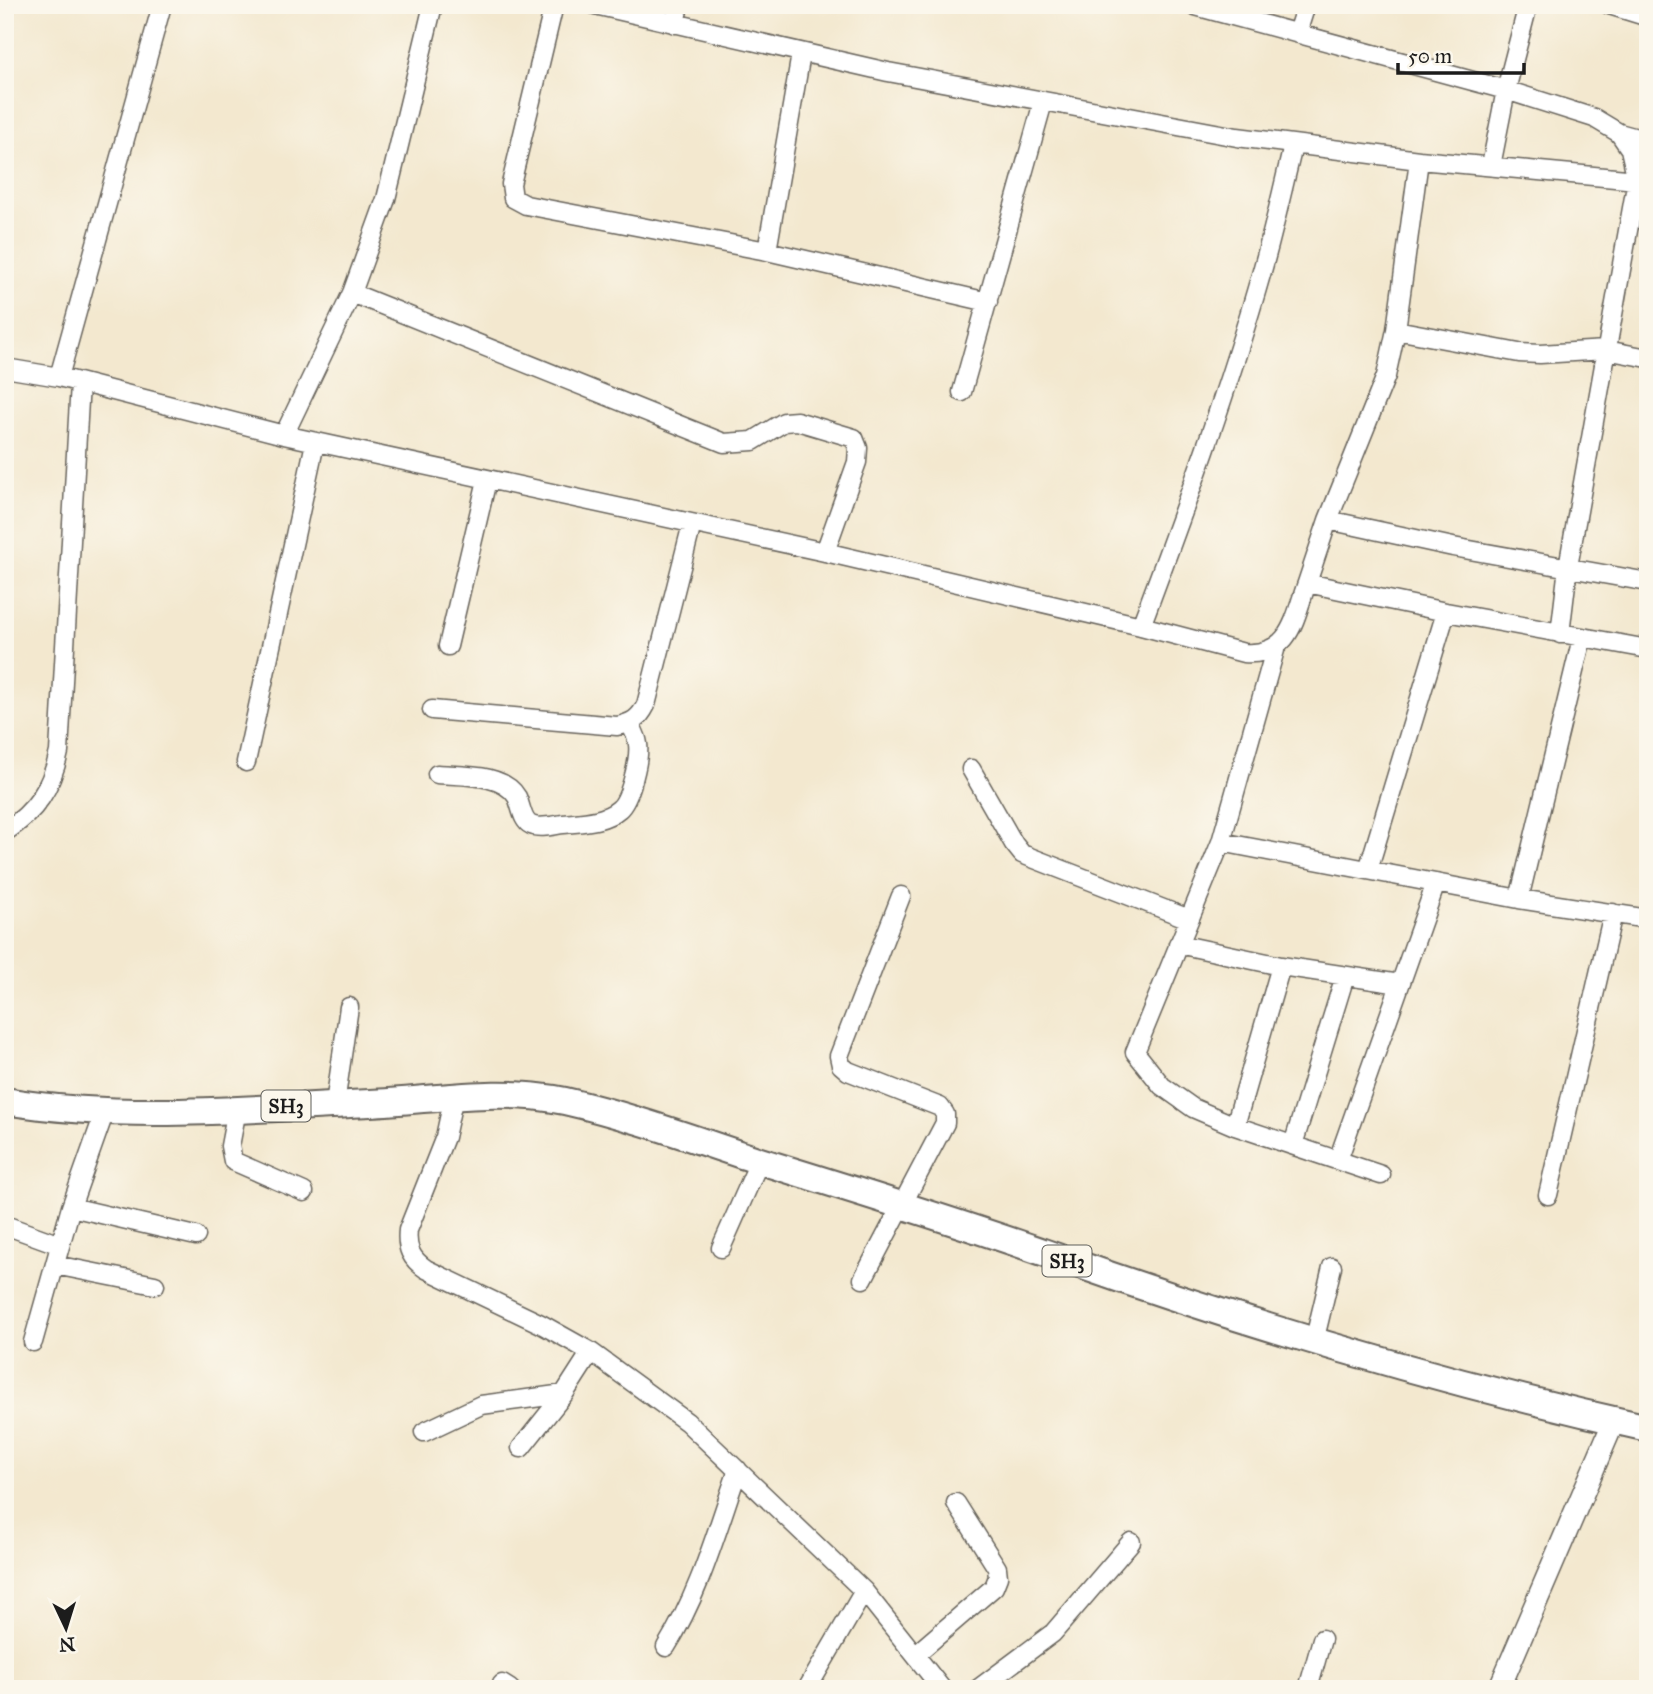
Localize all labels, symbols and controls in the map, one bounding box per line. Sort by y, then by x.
scale bar [1398,32,1524,76]
text: 50 m [1408,43,1453,69]
road number: SH3 [262,1090,310,1122]
road number: SH3 [1042,1246,1092,1276]
north arrow [32,1592,102,1662]
text: N [58,1632,76,1656]

